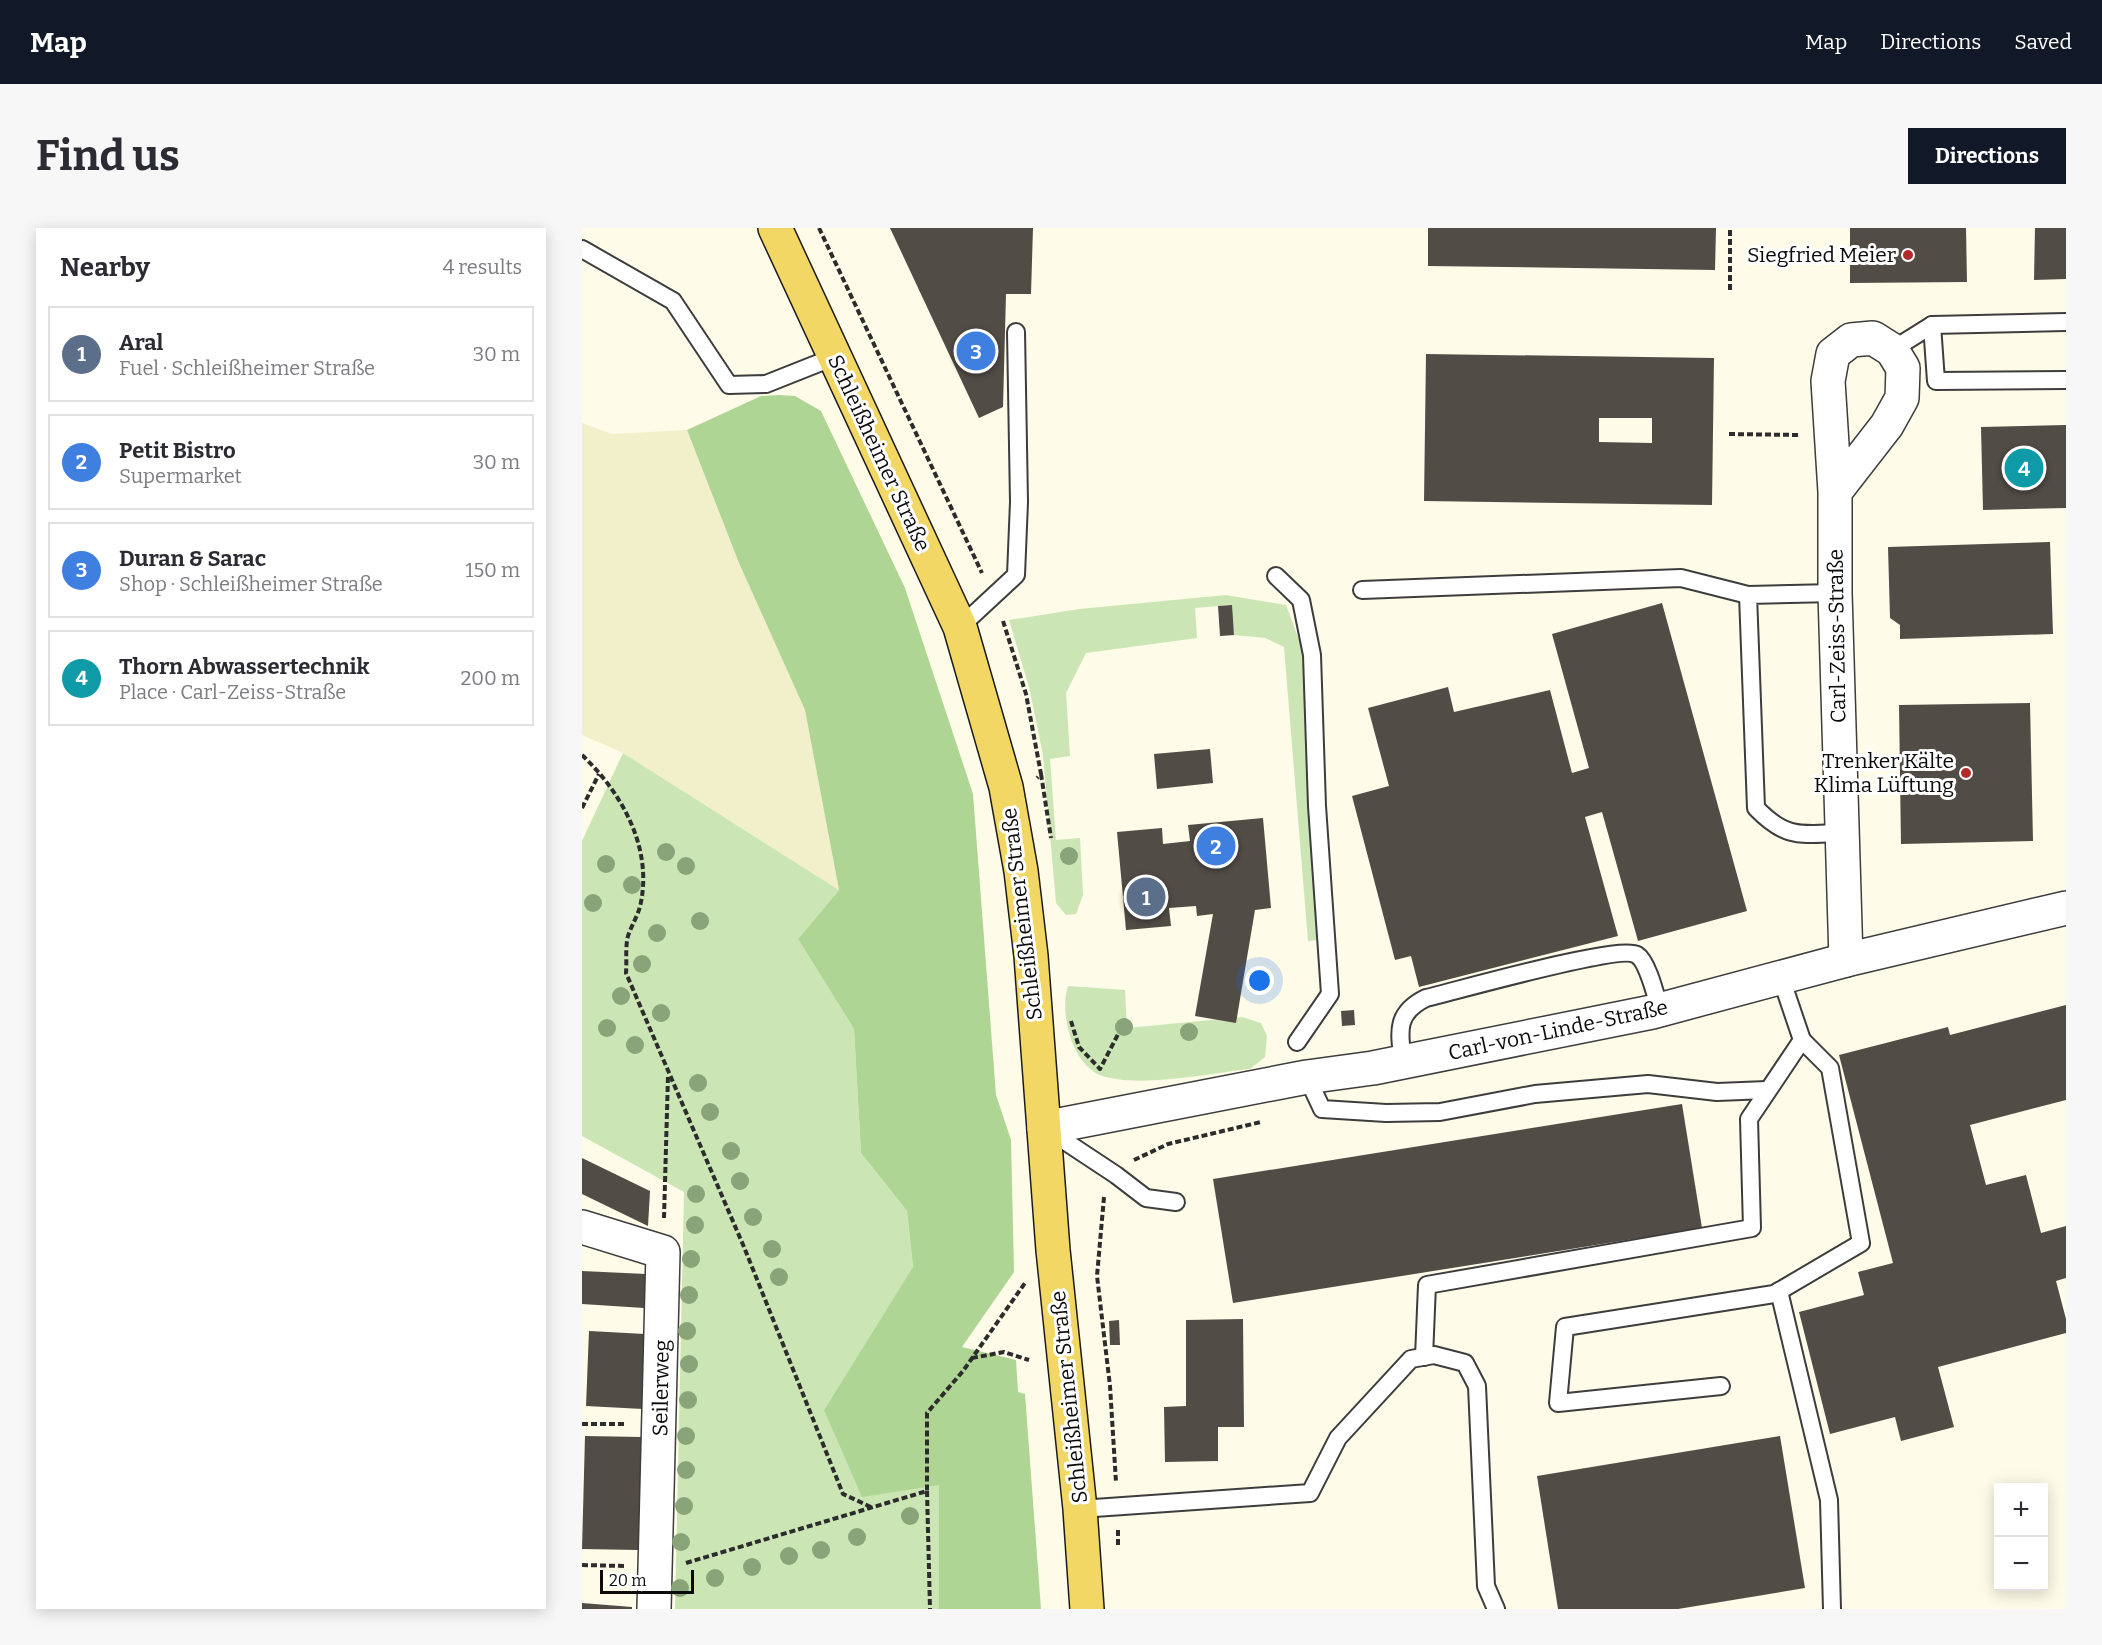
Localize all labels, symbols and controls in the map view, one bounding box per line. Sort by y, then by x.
text: Map [30,26,87,59]
text: Map [1805,29,1847,55]
text: Directions [1880,29,1981,55]
text: Saved [2014,29,2072,55]
button: Directions [1908,128,2066,184]
text: Find us [36,131,180,181]
place label: Siegfried Meier [1747,242,1896,268]
marker: Siegfried Meier [1901,248,1915,262]
text: Nearby [60,252,150,283]
text: 4 results [443,255,522,279]
pin: 3 [956,328,996,374]
text: Aral [119,329,163,356]
text: 1 [77,342,86,366]
text: 30 m [473,342,520,366]
street label: Schleißheimer Straße [822,351,936,555]
text: Fuel · Schleißheimer Straße [119,356,375,380]
text: Petit Bistro [119,437,236,464]
pin: 4 [2004,446,2044,490]
text: 2 [76,450,87,474]
text: 30 m [473,450,520,474]
text: Supermarket [119,464,242,488]
text: Duran & Sarac [119,545,266,572]
street label: Carl-Zeiss-Straße [1822,549,1852,723]
text: 3 [76,558,87,582]
text: 150 m [465,558,520,582]
text: Shop · Schleißheimer Straße [119,572,383,596]
text: Thorn Abwassertechnik [119,653,370,680]
text: 4 [75,666,88,690]
text: 200 m [460,666,520,690]
text: Place · Carl-Zeiss-Straße [119,680,346,704]
place label: Trenker Kälte Klima Lüftung [1814,748,1954,798]
marker: Trenker Kälte Klima Lüftung [1959,766,1973,780]
street label: Schleißheimer Straße [996,806,1048,1022]
pin: 2 [1196,824,1236,868]
pin: 1 [1126,874,1166,920]
your location [1245,966,1274,995]
street label: Carl-von-Linde-Straße [1446,994,1670,1066]
street label: Schleißheimer Straße [1045,1289,1093,1505]
street label: Seilerweg [647,1339,675,1437]
map controls [1994,1483,2048,1591]
button: + [1994,1483,2048,1537]
button: − [1994,1537,2048,1591]
scale bar [600,1567,694,1594]
text: 20 m [609,1571,646,1590]

